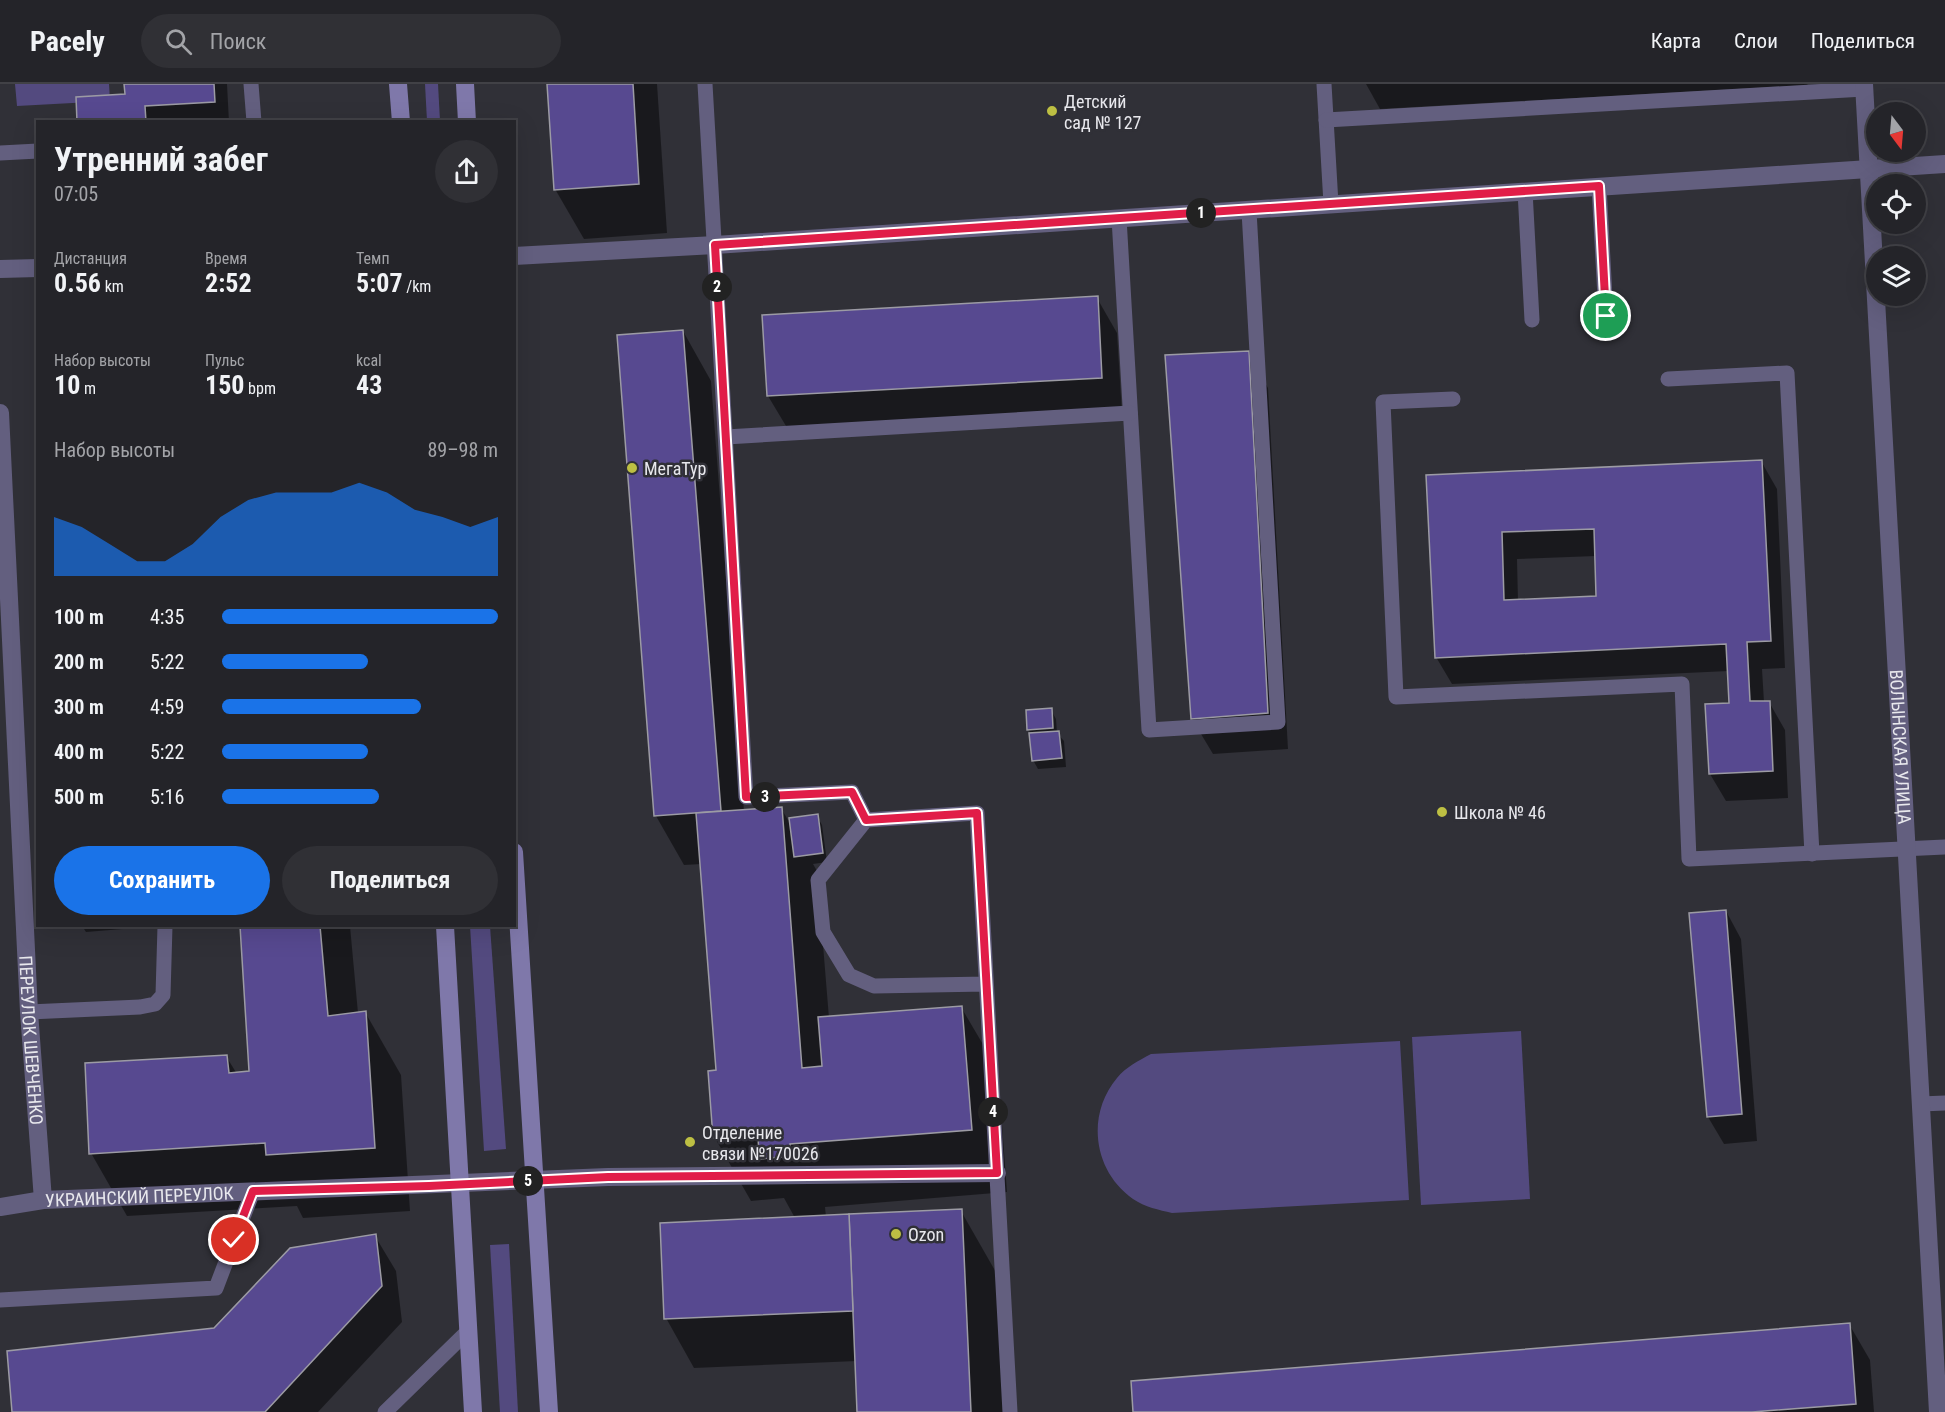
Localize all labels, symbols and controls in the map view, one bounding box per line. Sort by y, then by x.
search box [141,14,561,68]
text: Pacely [30,25,105,58]
icon: search [162,25,195,58]
text: Поиск [210,29,266,54]
text: Карта [1651,29,1701,53]
text: Слои [1734,29,1778,53]
text: Поделиться [1811,29,1915,53]
place label: Детский сад № 127 [1064,91,1142,133]
north arrow [1866,102,1926,162]
map controls [1866,102,1926,306]
marker: Детский сад № 127 [1045,104,1059,118]
text: Утренний забег [54,140,268,179]
button: share [435,140,498,203]
button: locate [1866,174,1926,234]
text: 07:05 [54,182,98,206]
pin: 1 [1186,198,1216,228]
text: 1 [1197,203,1205,222]
button: layers [1866,246,1926,306]
text: Дистанция [54,249,127,268]
text: Время [205,249,247,268]
text: Темп [356,249,390,268]
text: 0.56 [54,268,101,298]
text: 2:52 [205,268,252,298]
text: 5:07 [356,268,403,298]
pin: 2 [702,272,732,302]
text: km [101,277,124,296]
text: /km [403,277,431,296]
text: 2 [713,277,721,296]
pin [1580,290,1631,341]
icon: arrive [1589,299,1622,332]
text: Набор высоты [54,351,151,370]
text: Пульс [205,351,244,370]
text: kcal [356,351,382,370]
text: 10 [54,370,80,400]
text: 150 [205,370,244,400]
text: 43 [356,370,382,400]
text: m [80,379,96,398]
text: bpm [244,379,276,398]
text: Набор высоты [54,438,175,462]
text: 89–98 m [427,438,498,462]
place label: МегаТур [644,458,707,479]
marker: МегаТур [625,461,639,475]
text: 100 m [54,605,104,629]
text: 4:35 [150,605,184,629]
text: 200 m [54,650,104,674]
text: 5:22 [150,650,184,674]
street label: ВОЛЫНСКАЯ УЛИЦА [1886,669,1916,826]
text: 300 m [54,695,104,719]
text: 4:59 [150,695,184,719]
text: 400 m [54,740,104,764]
text: 5:22 [150,740,184,764]
pin: 3 [750,782,780,812]
text: 500 m [54,785,104,809]
text: 5:16 [150,785,184,809]
text: 3 [761,787,769,806]
place label: Школа № 46 [1454,802,1546,823]
marker: Школа № 46 [1435,805,1449,819]
button: Сохранить [54,846,270,915]
button: Поделиться [282,846,498,915]
street label: ПЕРЕУЛОК ШЕВЧЕНКО [16,955,48,1126]
pin: 4 [978,1097,1008,1127]
text: 4 [989,1102,997,1121]
place label: Отделение связи №170026 [702,1122,819,1164]
marker: Отделение связи №170026 [683,1135,697,1149]
pin: 5 [513,1166,543,1196]
text: 5 [524,1171,532,1190]
street label: УКРАИНСКИЙ ПЕРЕУЛОК [45,1182,234,1210]
pin [208,1214,259,1265]
icon: check [217,1223,250,1256]
place label: Ozon [908,1224,944,1245]
marker: Ozon [889,1227,903,1241]

